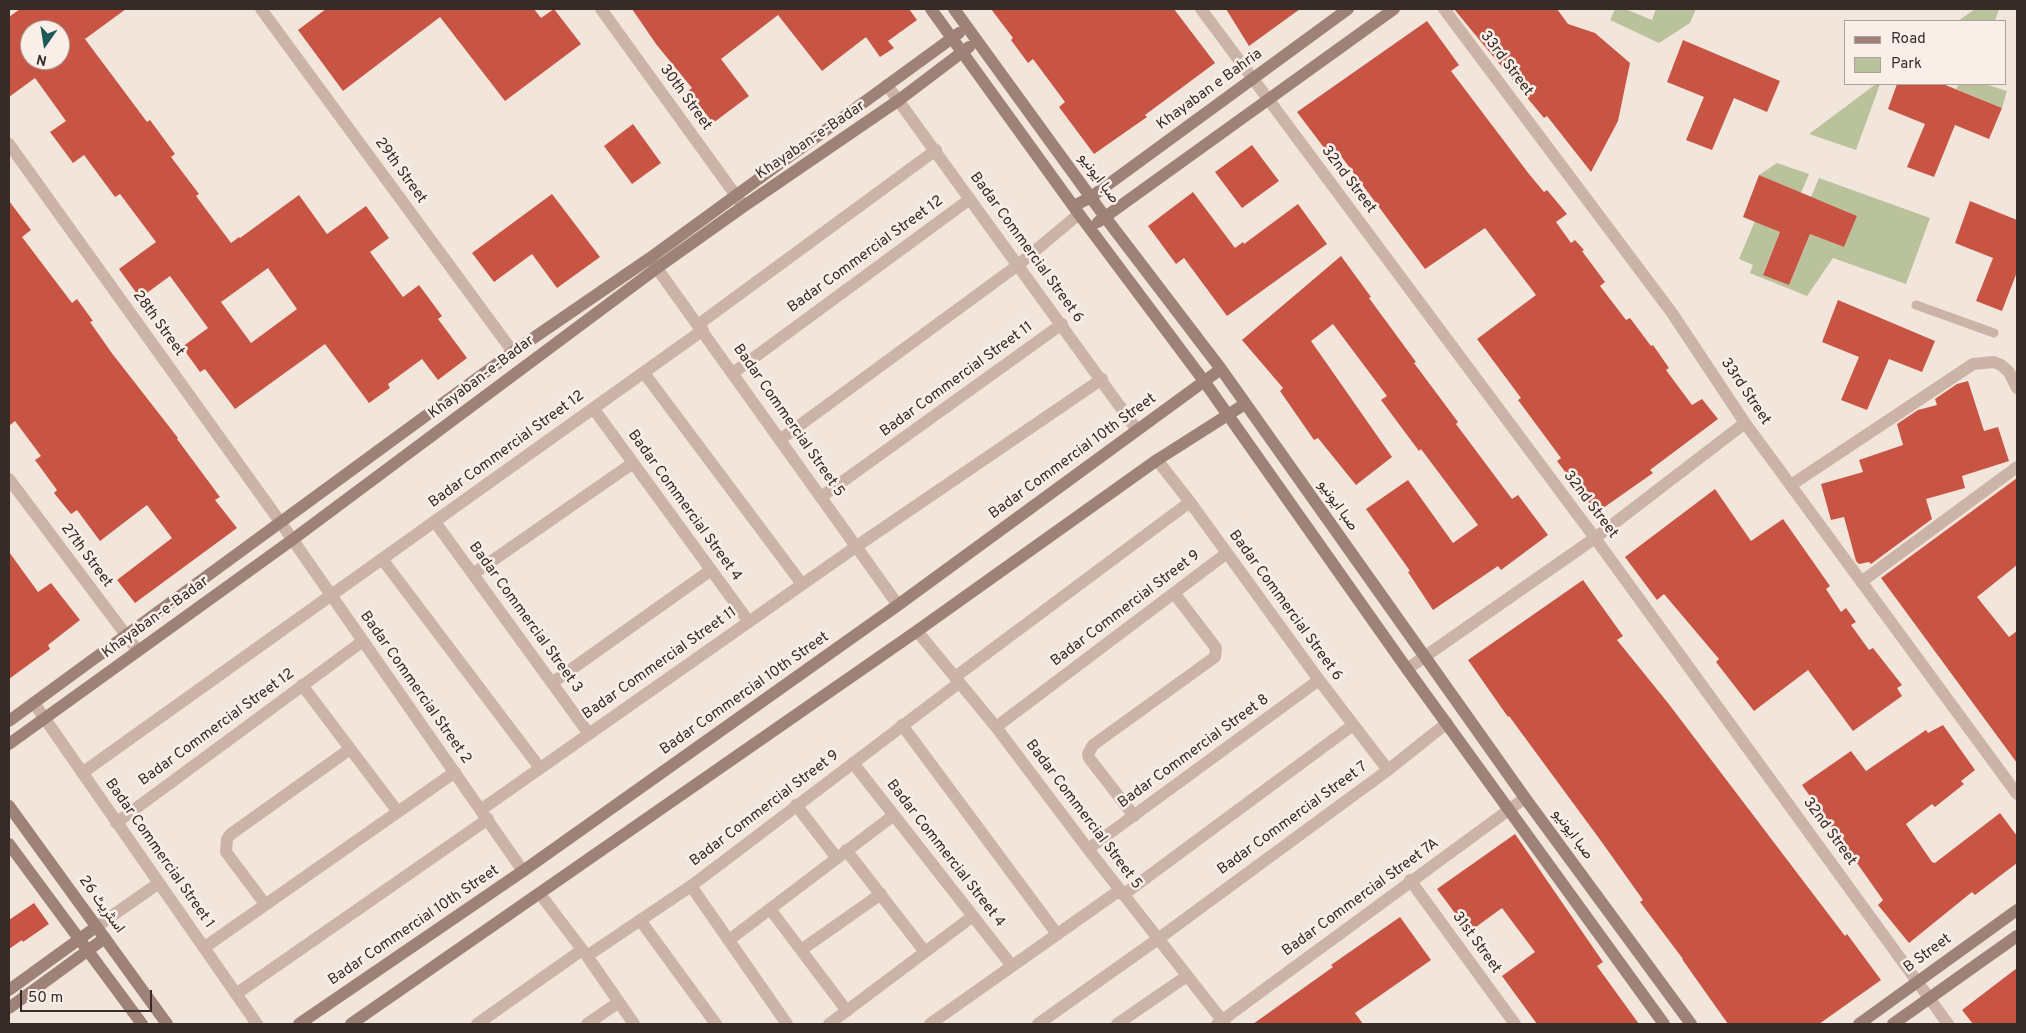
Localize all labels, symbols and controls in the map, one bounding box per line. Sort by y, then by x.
north arrow [20,20,70,70]
legend [1844,20,2006,85]
street label: 33rd Street [1476,28,1536,100]
text: Road [1891,30,1926,49]
street label: Khayaban e Bahria [1154,46,1266,134]
text: N [35,50,49,69]
text: Park [1891,55,1922,74]
street label: 30th Street [655,62,715,134]
street label: Khayaban-e-Badar [753,98,869,184]
street label: 29th Street [370,135,430,207]
street label: 32nd Street [1317,143,1379,217]
street label: صبا ایونیو [1074,150,1122,208]
street label: Badar Commercial Street 6 [965,169,1087,327]
street label: Badar Commercial Street 12 [785,193,947,317]
street label: 28th Street [128,288,188,360]
street label: Badar Commercial Street 11 [877,319,1037,441]
street label: Khayaban-e-Badar [426,332,538,424]
street label: Badar Commercial Street 5 [728,341,848,501]
street label: 33rd Street [1716,355,1774,429]
street label: Badar Commercial Street 12 [426,388,588,512]
street label: Badar Commercial 10th Street [986,390,1160,524]
street label: Badar Commercial Street 4 [623,427,745,585]
street label: 32nd Street [1559,468,1621,542]
street label: صبا ایونیو [1313,477,1361,535]
street label: 27th Street [56,521,116,591]
street label: Badar Commercial Street 6 [1224,527,1346,685]
street label: Badar Commercial Street 3 [464,539,586,697]
street label: Badar Commercial Street 9 [1048,547,1204,671]
street label: Khayaban-e-Badar [99,573,213,663]
street label: Badar Commercial Street 11 [579,604,741,724]
street label: Badar Commercial Street 2 [355,608,475,768]
street label: Badar Commercial 10th Street [657,629,833,759]
street label: Badar Commercial Street 12 [136,666,298,790]
street label: Badar Commercial Street 8 [1115,691,1273,813]
street label: Badar Commercial Street 5 [1021,737,1145,893]
street label: Badar Commercial Street 9 [687,747,843,871]
street label: Badar Commercial Street 7 [1215,759,1371,879]
street label: Badar Commercial Street 1 [100,776,218,932]
street label: Badar Commercial Street 4 [882,777,1008,931]
street label: 32nd Street [1798,794,1860,870]
street label: صبا ایونیو [1548,806,1596,864]
street label: Badar Commercial Street 7A [1279,835,1443,961]
street label: Badar Commercial 10th Street [325,862,503,990]
street label: اسٹریٹ 26 [74,873,128,937]
street label: 31st Street [1448,909,1504,977]
street label: B Street [1901,931,1955,977]
scale bar [22,980,155,1012]
text: 50 m [28,989,63,1008]

